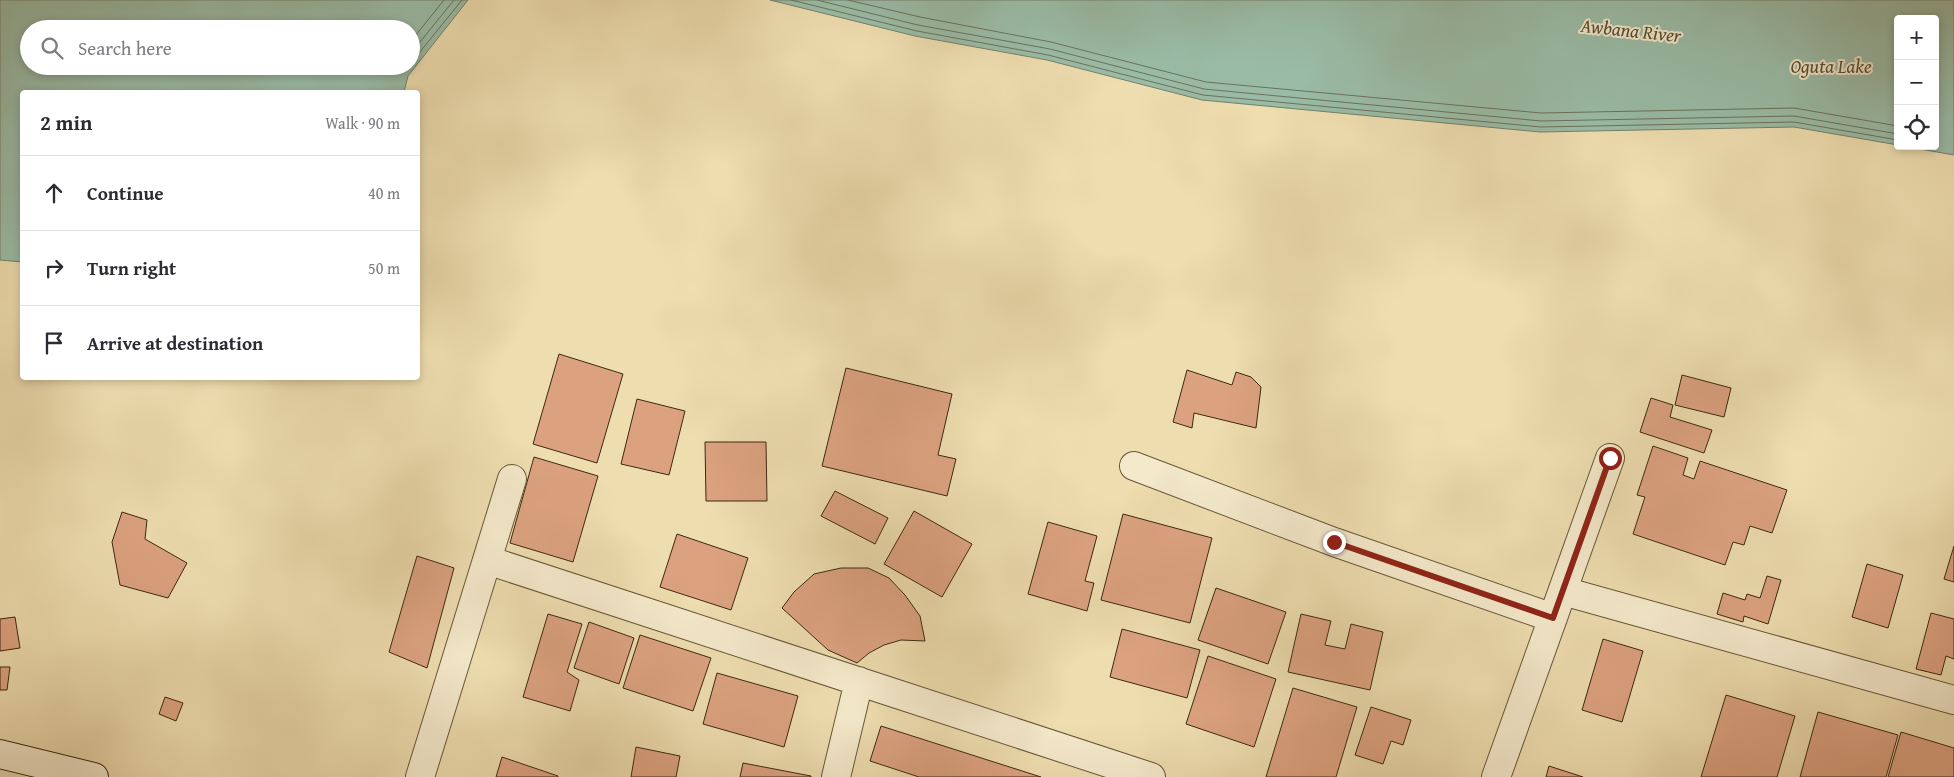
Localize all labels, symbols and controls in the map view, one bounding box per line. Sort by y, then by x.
water label: Awbana River [1578,11,1683,49]
map controls [1894,15,1939,150]
button: + [1894,15,1939,60]
search box [20,20,420,75]
icon: search [38,34,66,62]
text: Search here [78,34,172,62]
water label: Oguta Lake [1790,52,1872,80]
button: − [1894,60,1939,105]
button: locate [1894,105,1939,150]
text: 2 min [40,107,92,138]
text: Walk · 90 m [325,111,400,135]
icon: ahead [40,179,68,207]
text: Continue [87,179,164,207]
text: 40 m [368,181,400,205]
icon: right [40,254,68,282]
text: Turn right [87,254,176,282]
text: 50 m [368,256,400,280]
icon: arrive [40,329,68,357]
text: Arrive at destination [87,329,263,357]
route start [1599,447,1622,470]
route end [1323,531,1346,554]

